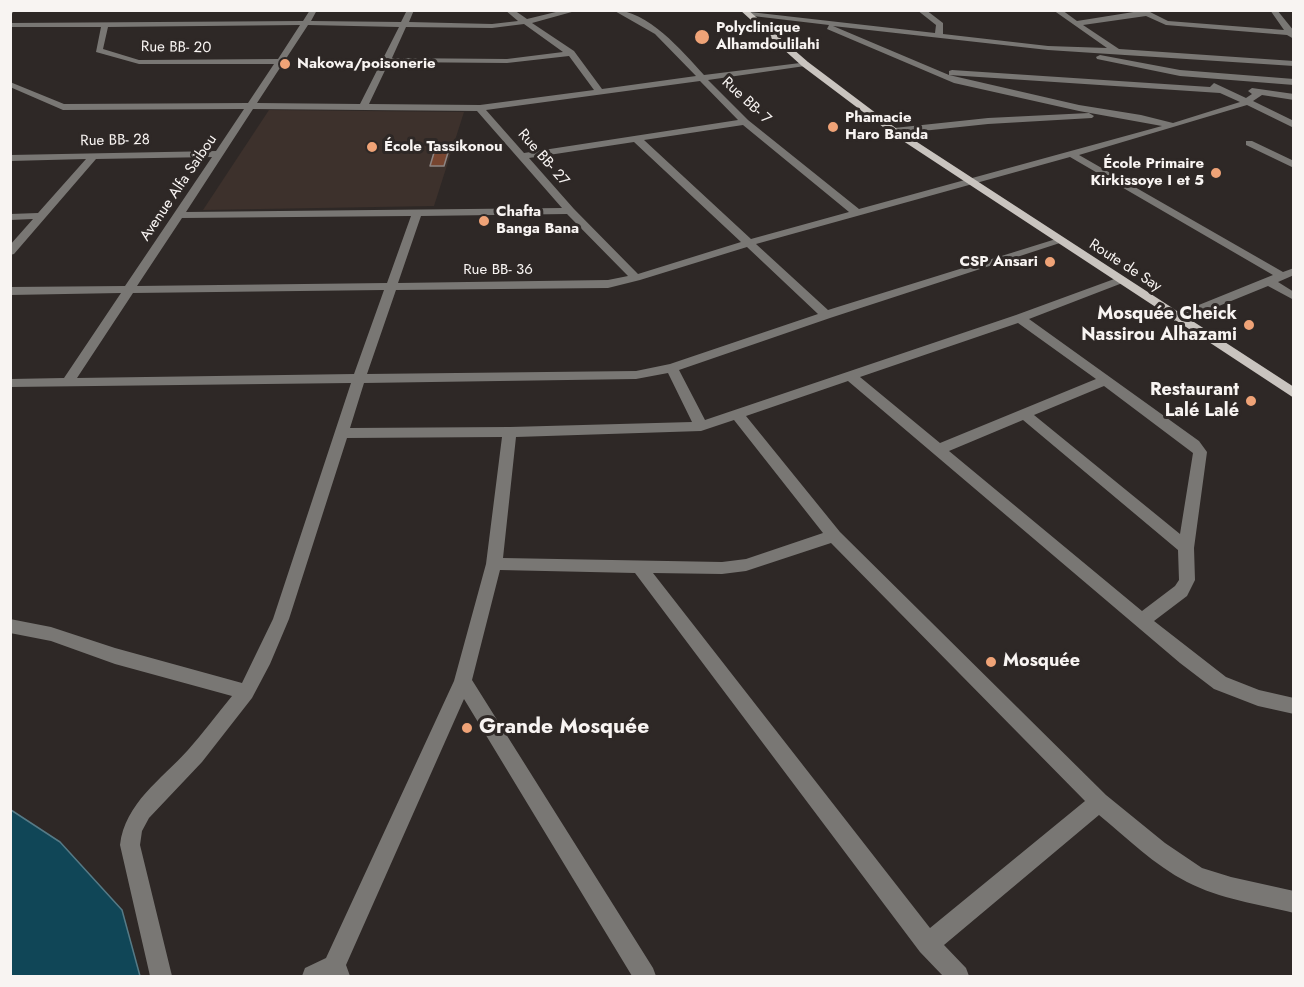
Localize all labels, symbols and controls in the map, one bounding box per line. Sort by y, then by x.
place label: Polyclinique Alhamdoulilahi [716,19,820,54]
marker: Polyclinique Alhamdoulilahi [693,28,711,46]
street label: Rue BB- 20 [141,38,211,58]
place label: Nakowa/poisonerie [297,55,436,73]
marker: Nakowa/poisonerie [278,57,292,71]
street label: Rue BB- 7 [718,74,774,128]
place label: Phamacie Haro Banda [845,109,928,144]
marker: Phamacie Haro Banda [826,120,840,134]
street label: Rue BB- 27 [513,126,573,190]
street label: Rue BB- 28 [80,131,150,151]
street label: Avenue Alfa Saibou [137,131,221,245]
place label: École Tassikonou [384,138,503,156]
marker: École Tassikonou [365,140,379,154]
place label: École Primaire Kirkissoye I et 5 [1091,155,1204,190]
marker: École Primaire Kirkissoye I et 5 [1209,166,1223,180]
place label: Chafta Banga Bana [496,203,579,238]
marker: Chafta Banga Bana [477,214,491,228]
street label: Route de Say [1085,236,1165,296]
place label: CSP Ansari [959,253,1038,271]
marker: CSP Ansari [1043,255,1057,269]
street label: Rue BB- 36 [463,261,533,279]
place label: Mosquée Cheick Nassirou Alhazami [1081,304,1237,346]
marker: Mosquée Cheick Nassirou Alhazami [1242,318,1256,332]
place label: Restaurant Lalé Lalé [1150,380,1239,422]
marker: Restaurant Lalé Lalé [1244,394,1258,408]
place label: Mosquée [1003,651,1080,673]
marker: Mosquée [984,655,998,669]
place label: Grande Mosquée [479,715,649,741]
marker: Grande Mosquée [460,721,474,735]

